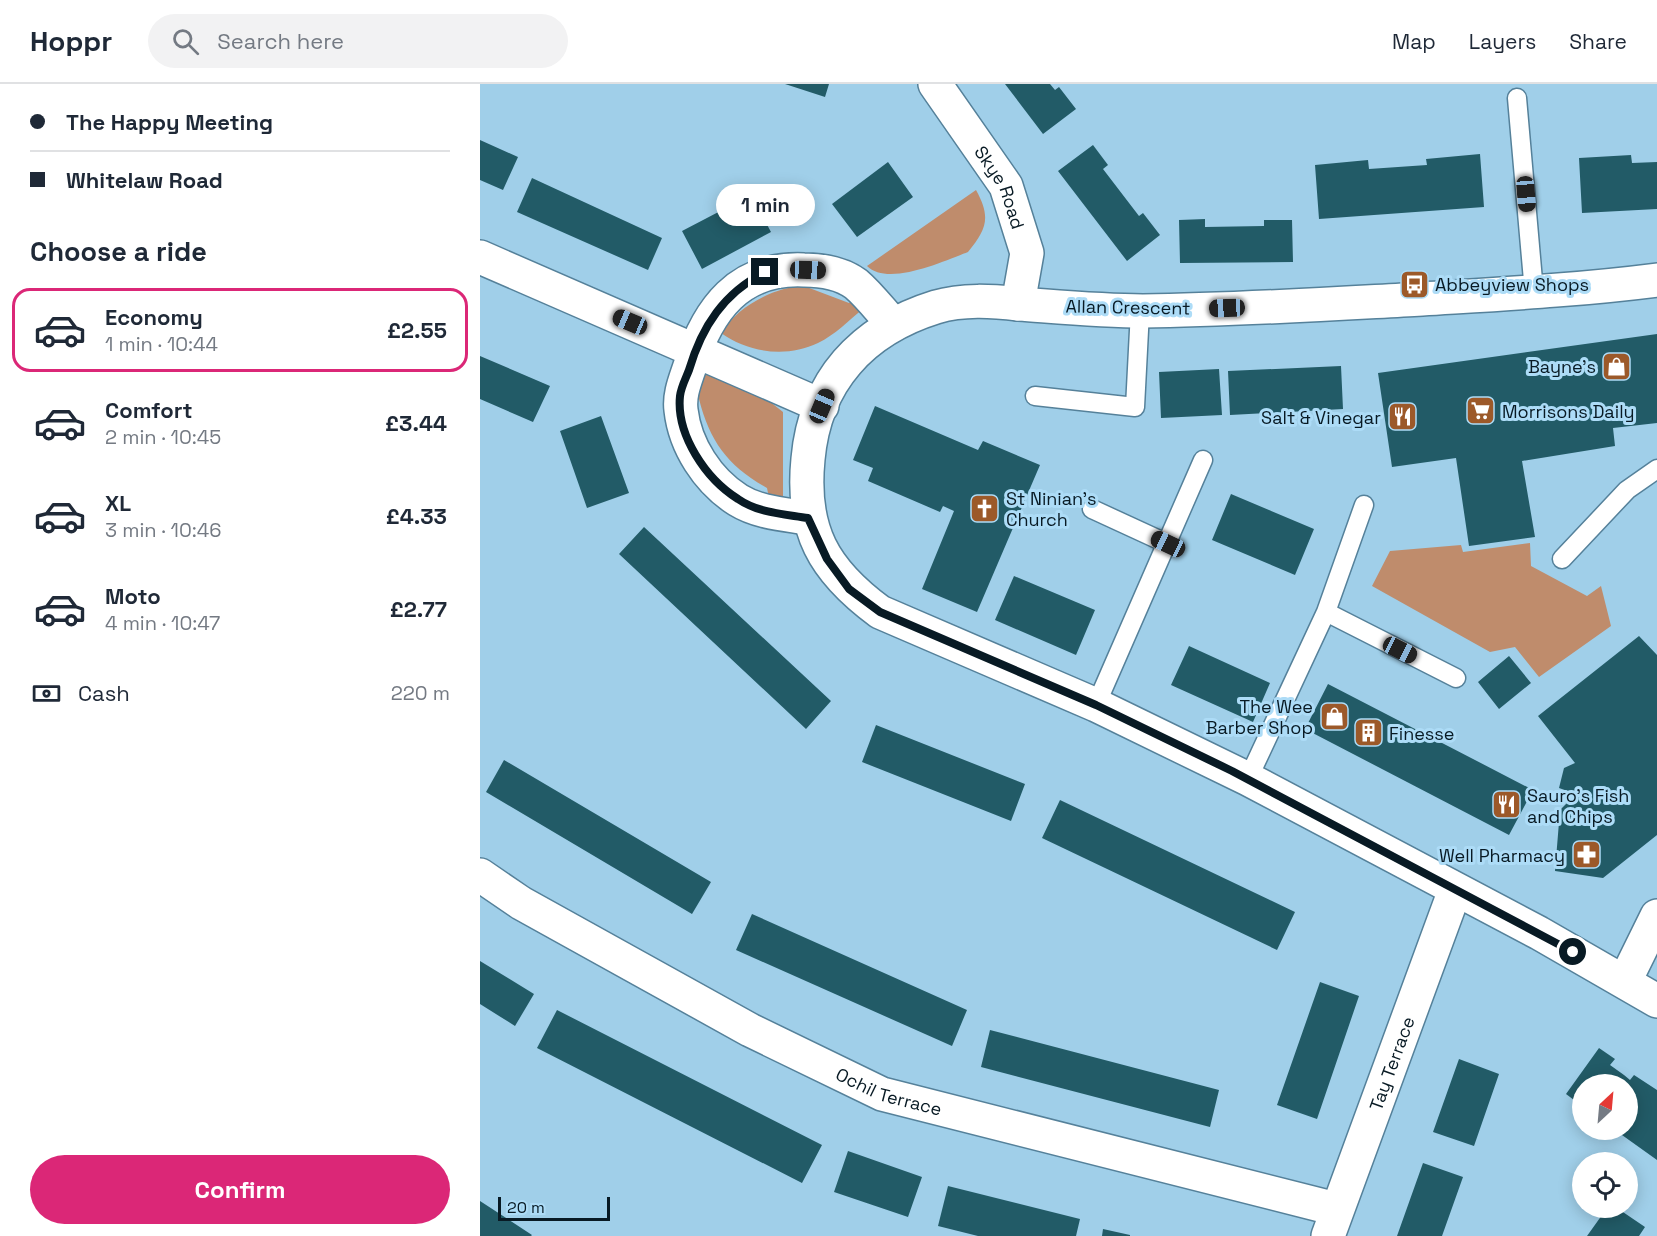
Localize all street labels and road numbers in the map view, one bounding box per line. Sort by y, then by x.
street label: Skye Road [970,141,1030,232]
street label: Allan Crescent [1065,294,1191,320]
street label: Tay Terrace [1364,1013,1419,1114]
street label: Ochil Terrace [832,1062,944,1120]

